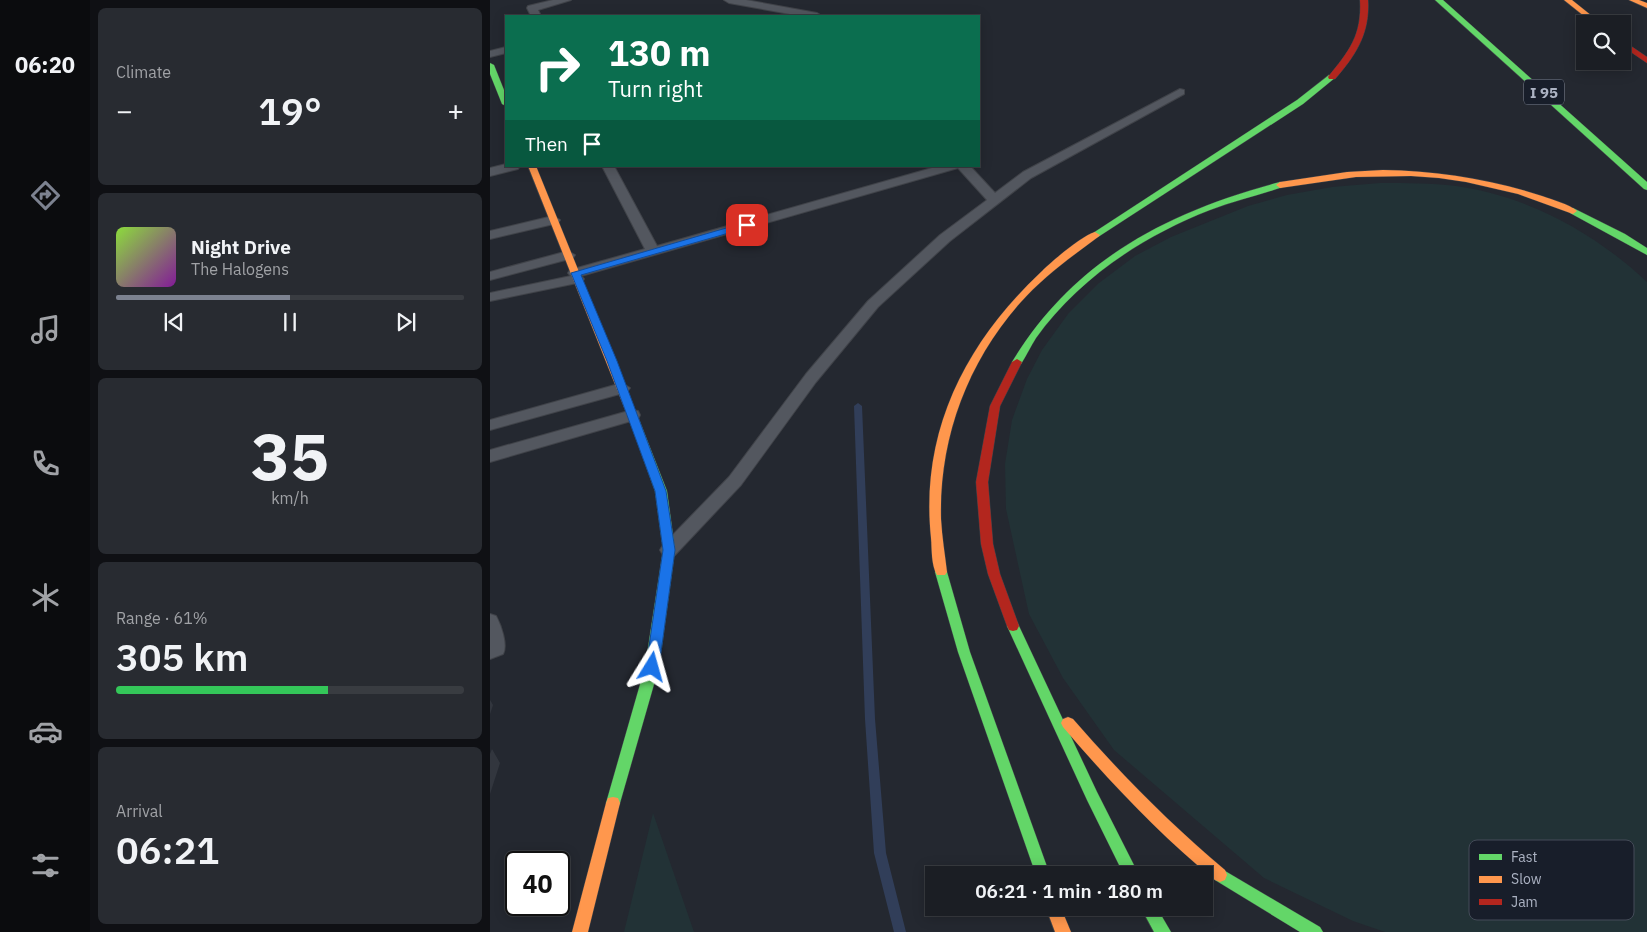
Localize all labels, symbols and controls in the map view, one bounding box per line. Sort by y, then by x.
map controls [1576,15,1631,70]
button: search [1576,15,1631,70]
text: 130 m [608,30,711,76]
icon: right [525,35,590,100]
text: 06:20 [15,50,75,79]
text: Climate [116,62,171,82]
text: Turn right [608,74,703,103]
road number: I 95 [1524,80,1564,104]
text: 19° [258,86,322,135]
text: − [116,92,133,129]
text: + [447,92,464,129]
icon: arrive [578,130,606,158]
text: Then [525,132,568,156]
icon: directions [28,178,63,213]
pin [726,204,768,246]
icon: arrive [733,211,761,239]
text: Night Drive [191,235,291,259]
text: The Halogens [191,259,289,279]
icon: previous [160,308,188,336]
icon: pause [276,308,304,336]
icon: next [392,308,420,336]
icon: music [28,312,63,347]
text: 35 [251,413,329,498]
icon: phone [28,446,63,481]
text: km/h [271,488,309,508]
icon: climate [28,580,63,615]
text: Range · 61% [116,608,208,628]
text: 305 km [116,632,248,681]
position arrow [625,640,677,692]
icon: car [28,714,63,749]
text: Arrival [116,801,163,821]
text: 06:21 [116,825,219,874]
legend [1469,840,1634,920]
icon: filters [28,848,63,883]
text: Fast [1511,848,1537,866]
speed limit sign: 40 [505,851,570,916]
text: Slow [1511,870,1542,888]
text: 06:21 · 1 min · 180 m [975,879,1163,903]
text: Jam [1511,893,1538,911]

